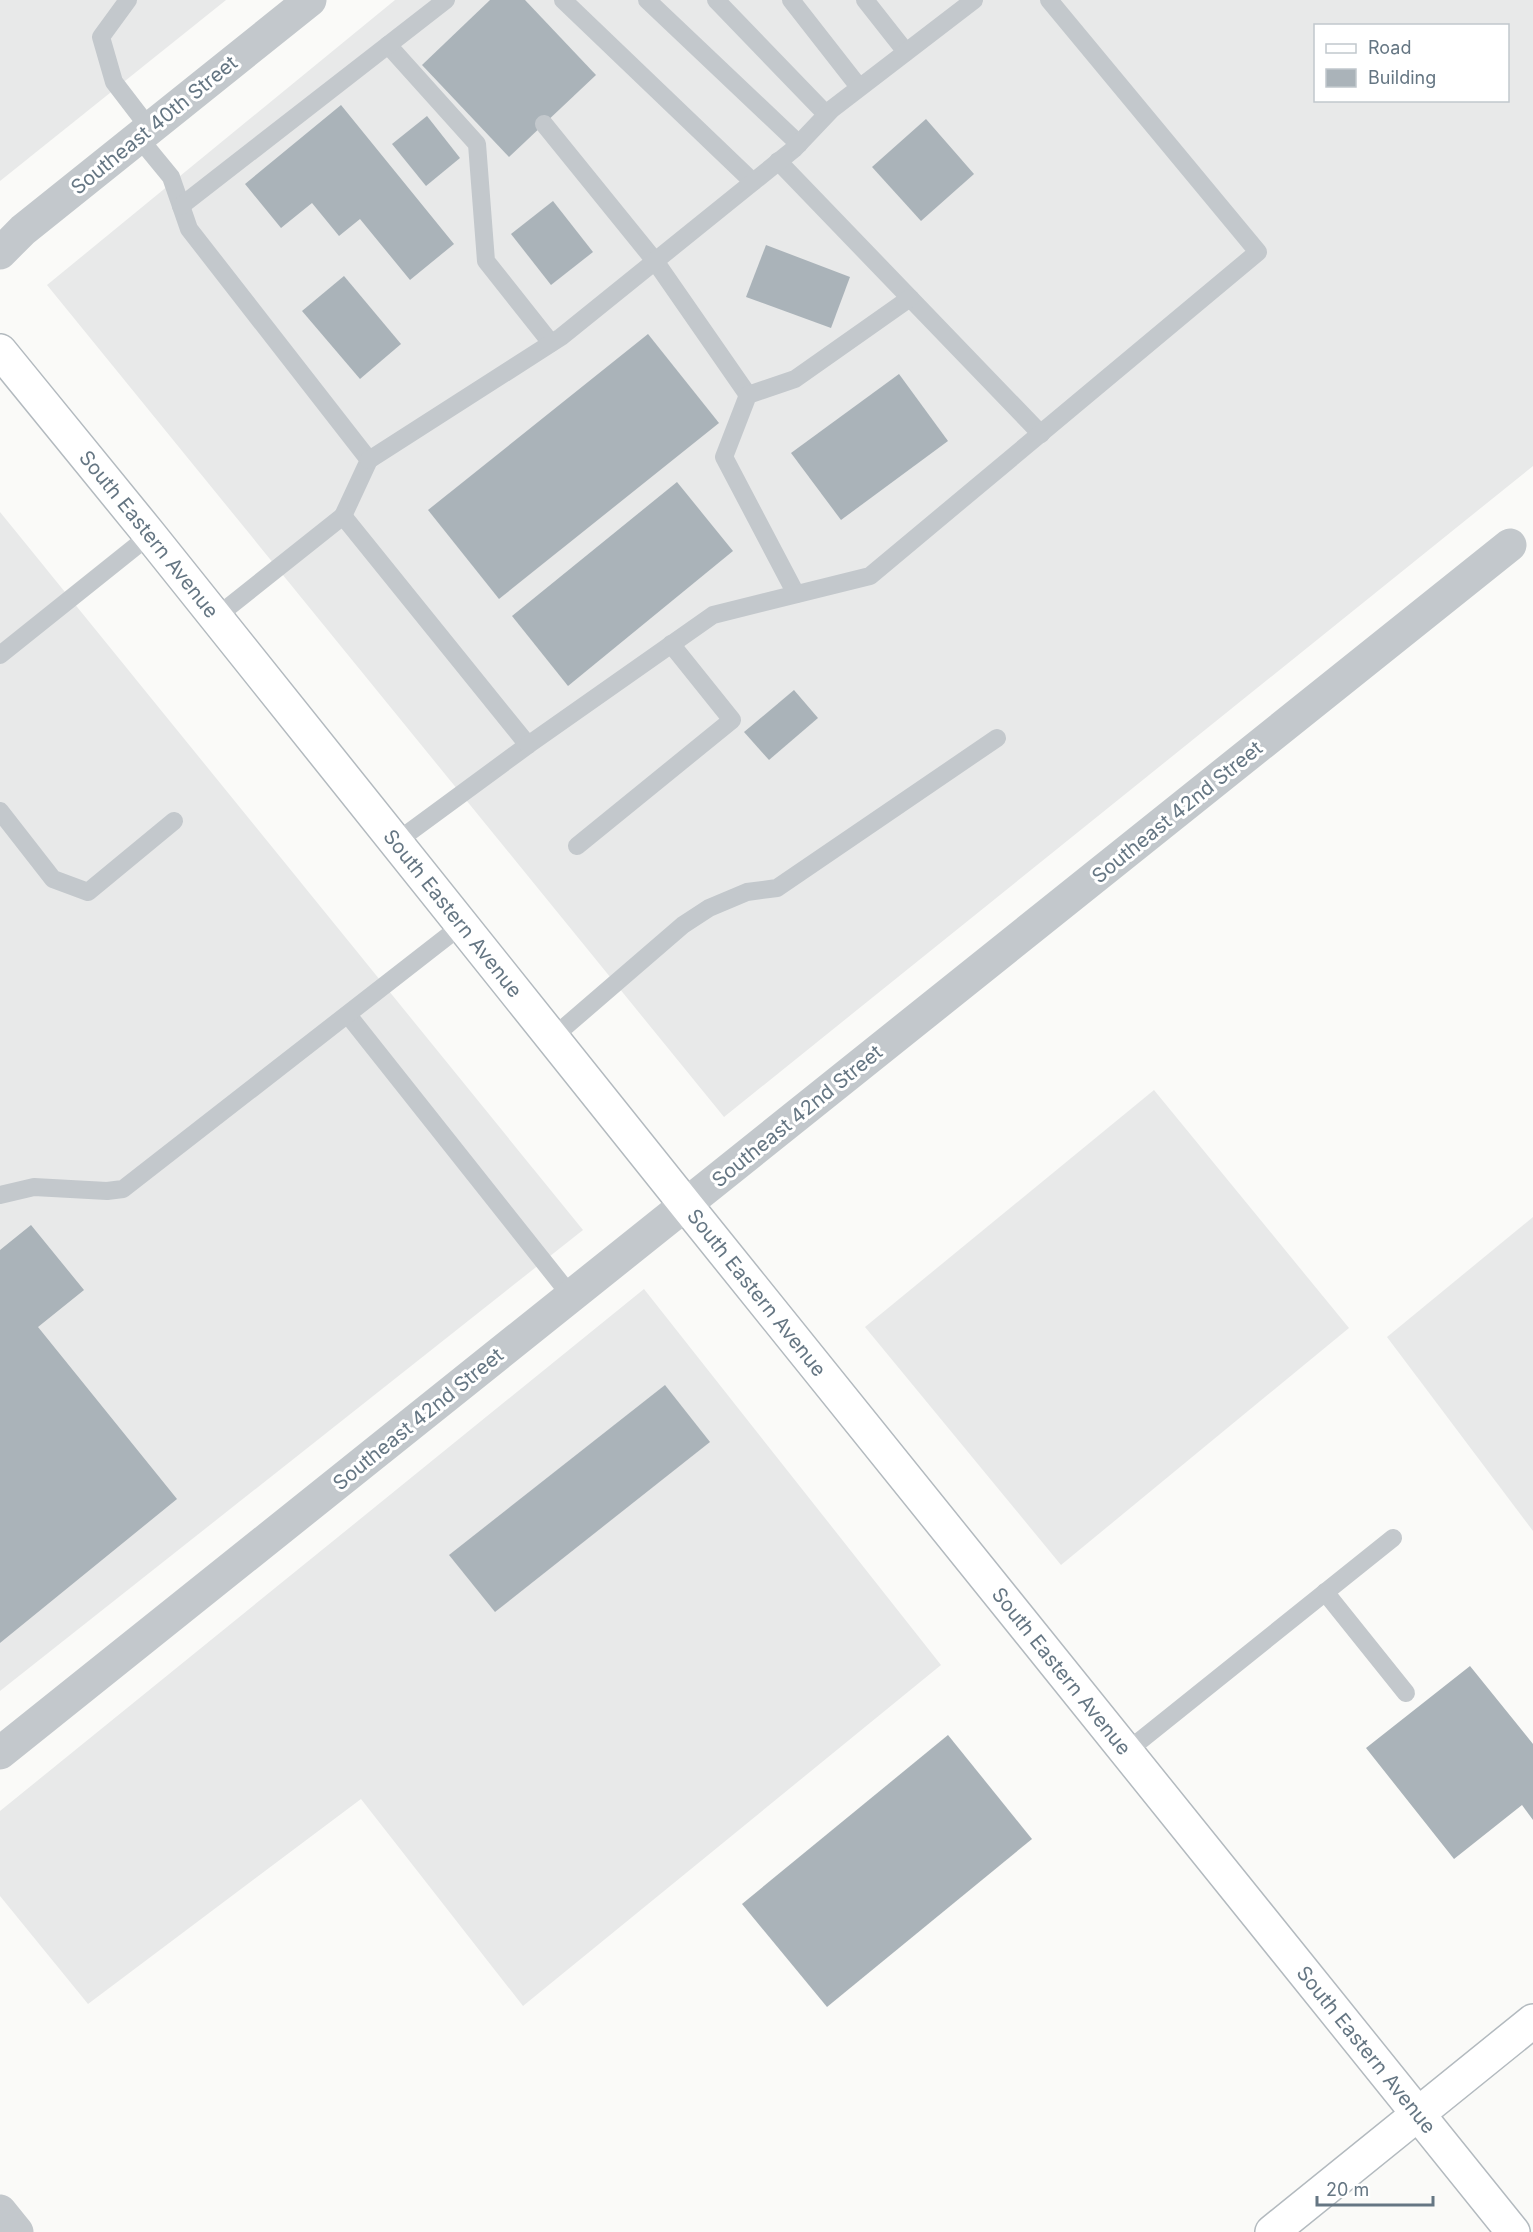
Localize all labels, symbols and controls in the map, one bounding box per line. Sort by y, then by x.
legend [1314,24,1509,102]
text: Road [1368,37,1411,58]
street label: Southeast 40th Street [66,50,242,199]
text: Building [1368,67,1436,88]
street label: South Eastern Avenue [74,446,224,623]
street label: Southeast 42nd Street [1087,736,1267,888]
street label: South Eastern Avenue [378,825,527,1002]
street label: Southeast 42nd Street [707,1040,887,1192]
street label: South Eastern Avenue [682,1204,831,1381]
street label: Southeast 42nd Street [328,1343,508,1495]
street label: South Eastern Avenue [987,1583,1136,1760]
street label: South Eastern Avenue [1292,1961,1441,2138]
scale bar [1317,2169,1432,2207]
text: 20 m [1326,2179,1369,2200]

